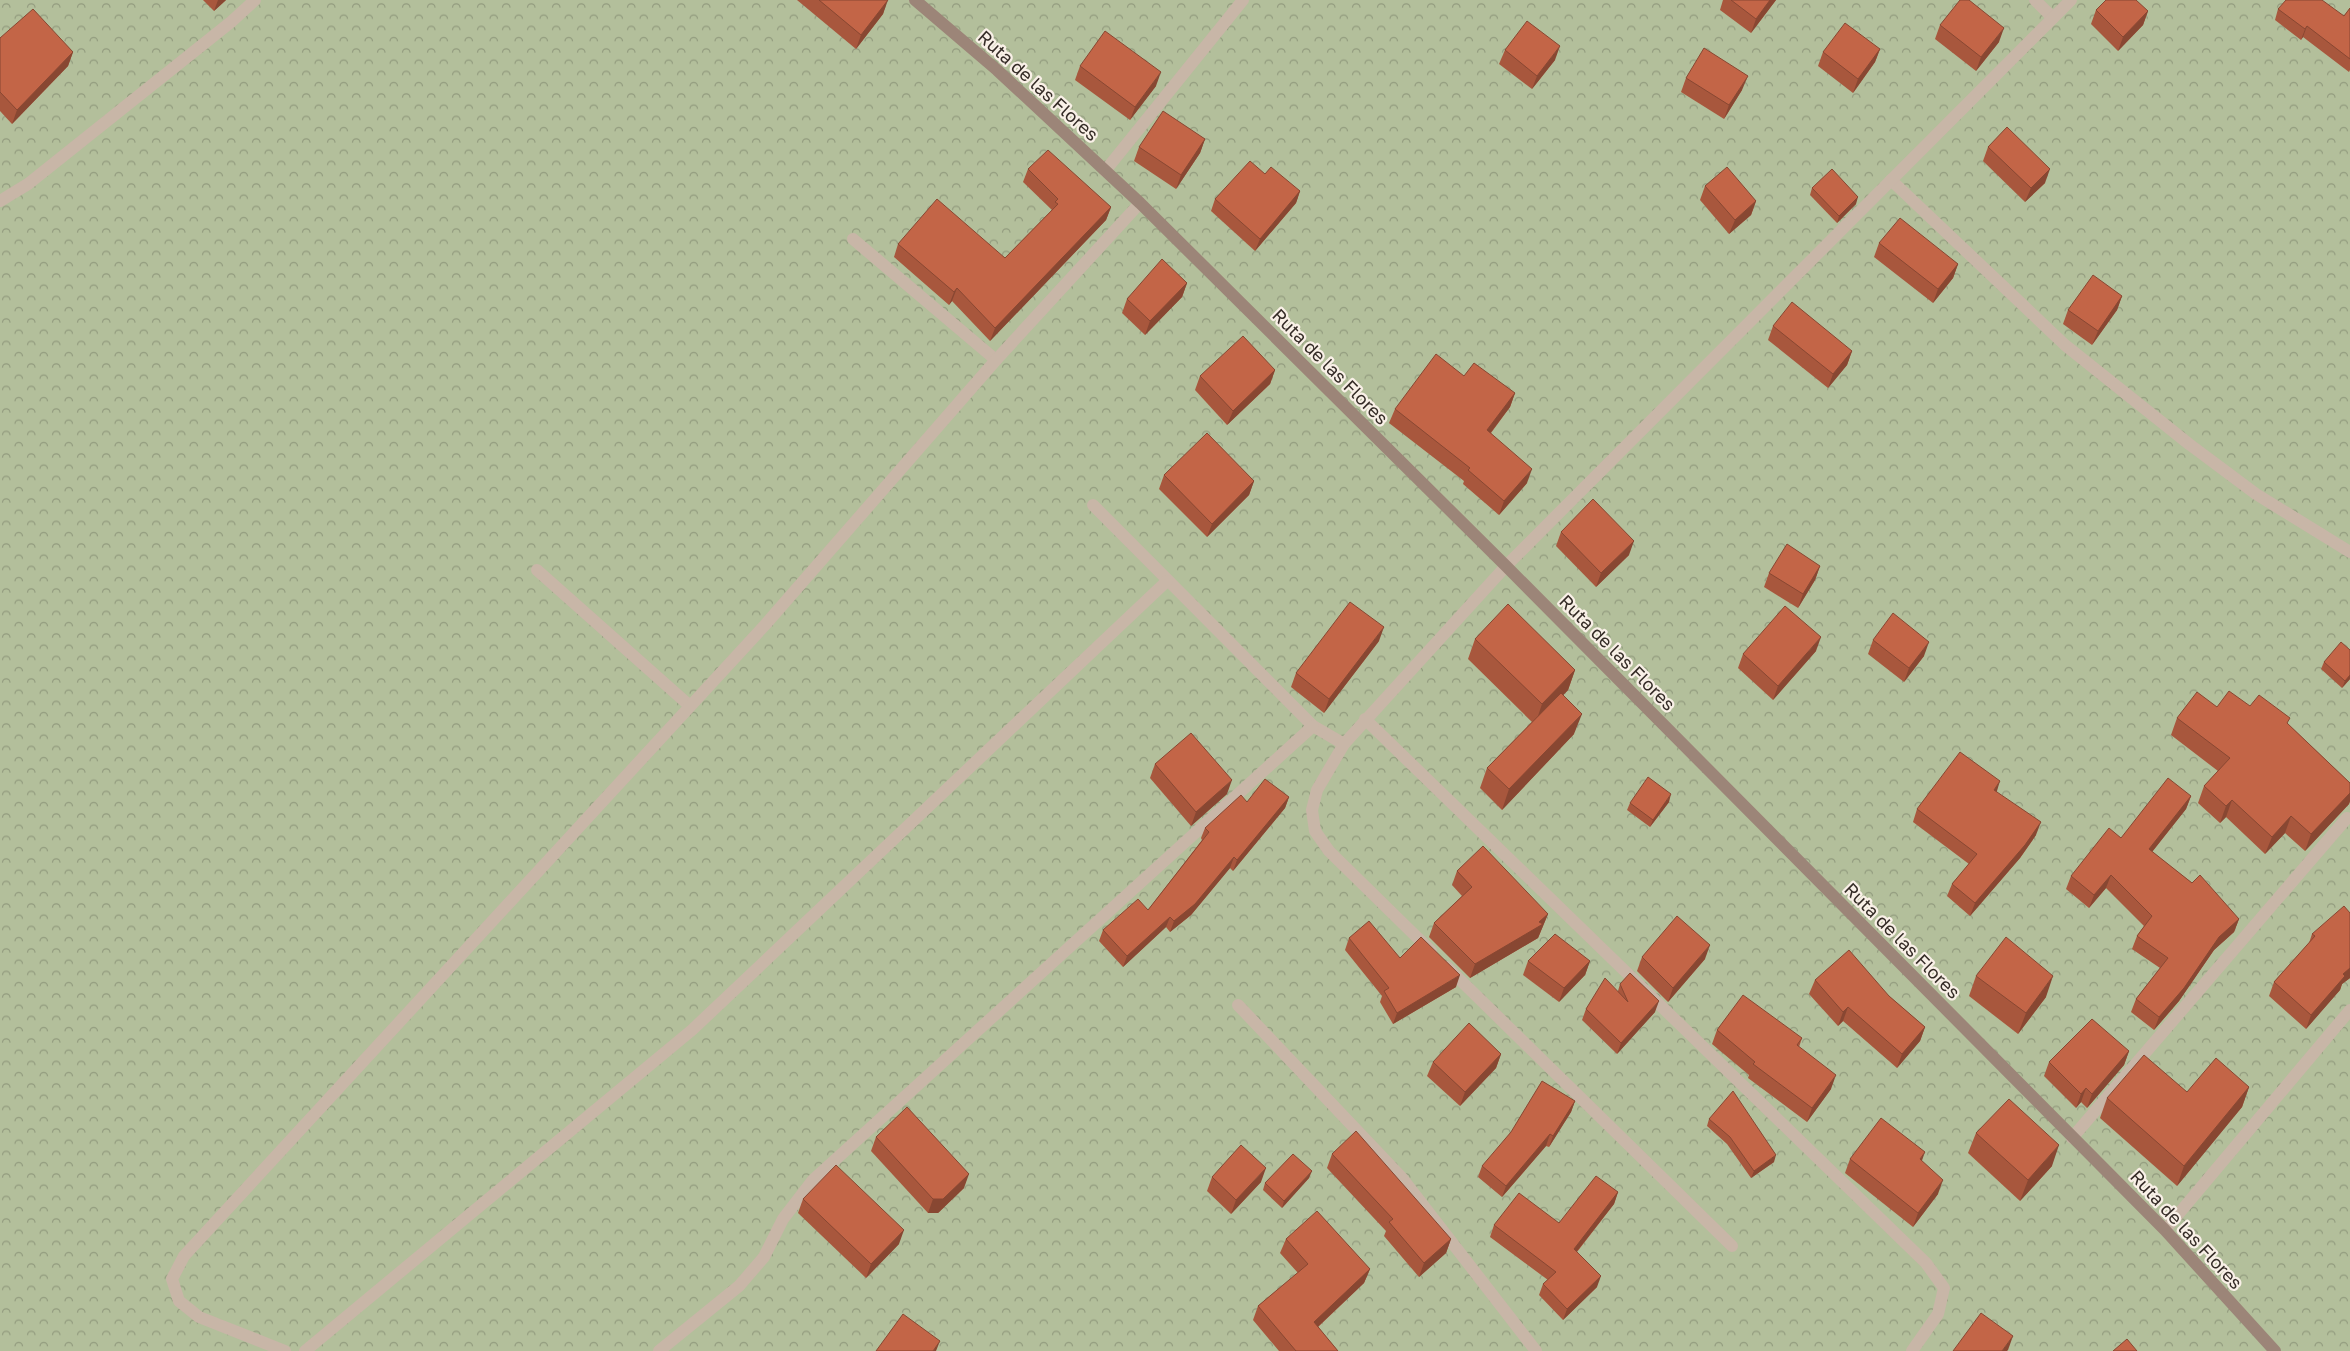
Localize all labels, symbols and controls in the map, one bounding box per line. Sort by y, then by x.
street label: Ruta de las Flores [974,25,1103,145]
street label: Ruta de las Flores [1268,304,1393,429]
street label: Ruta de las Flores [1555,590,1680,715]
street label: Ruta de las Flores [1840,878,1965,1003]
street label: Ruta de las Flores [2126,1165,2247,1293]

